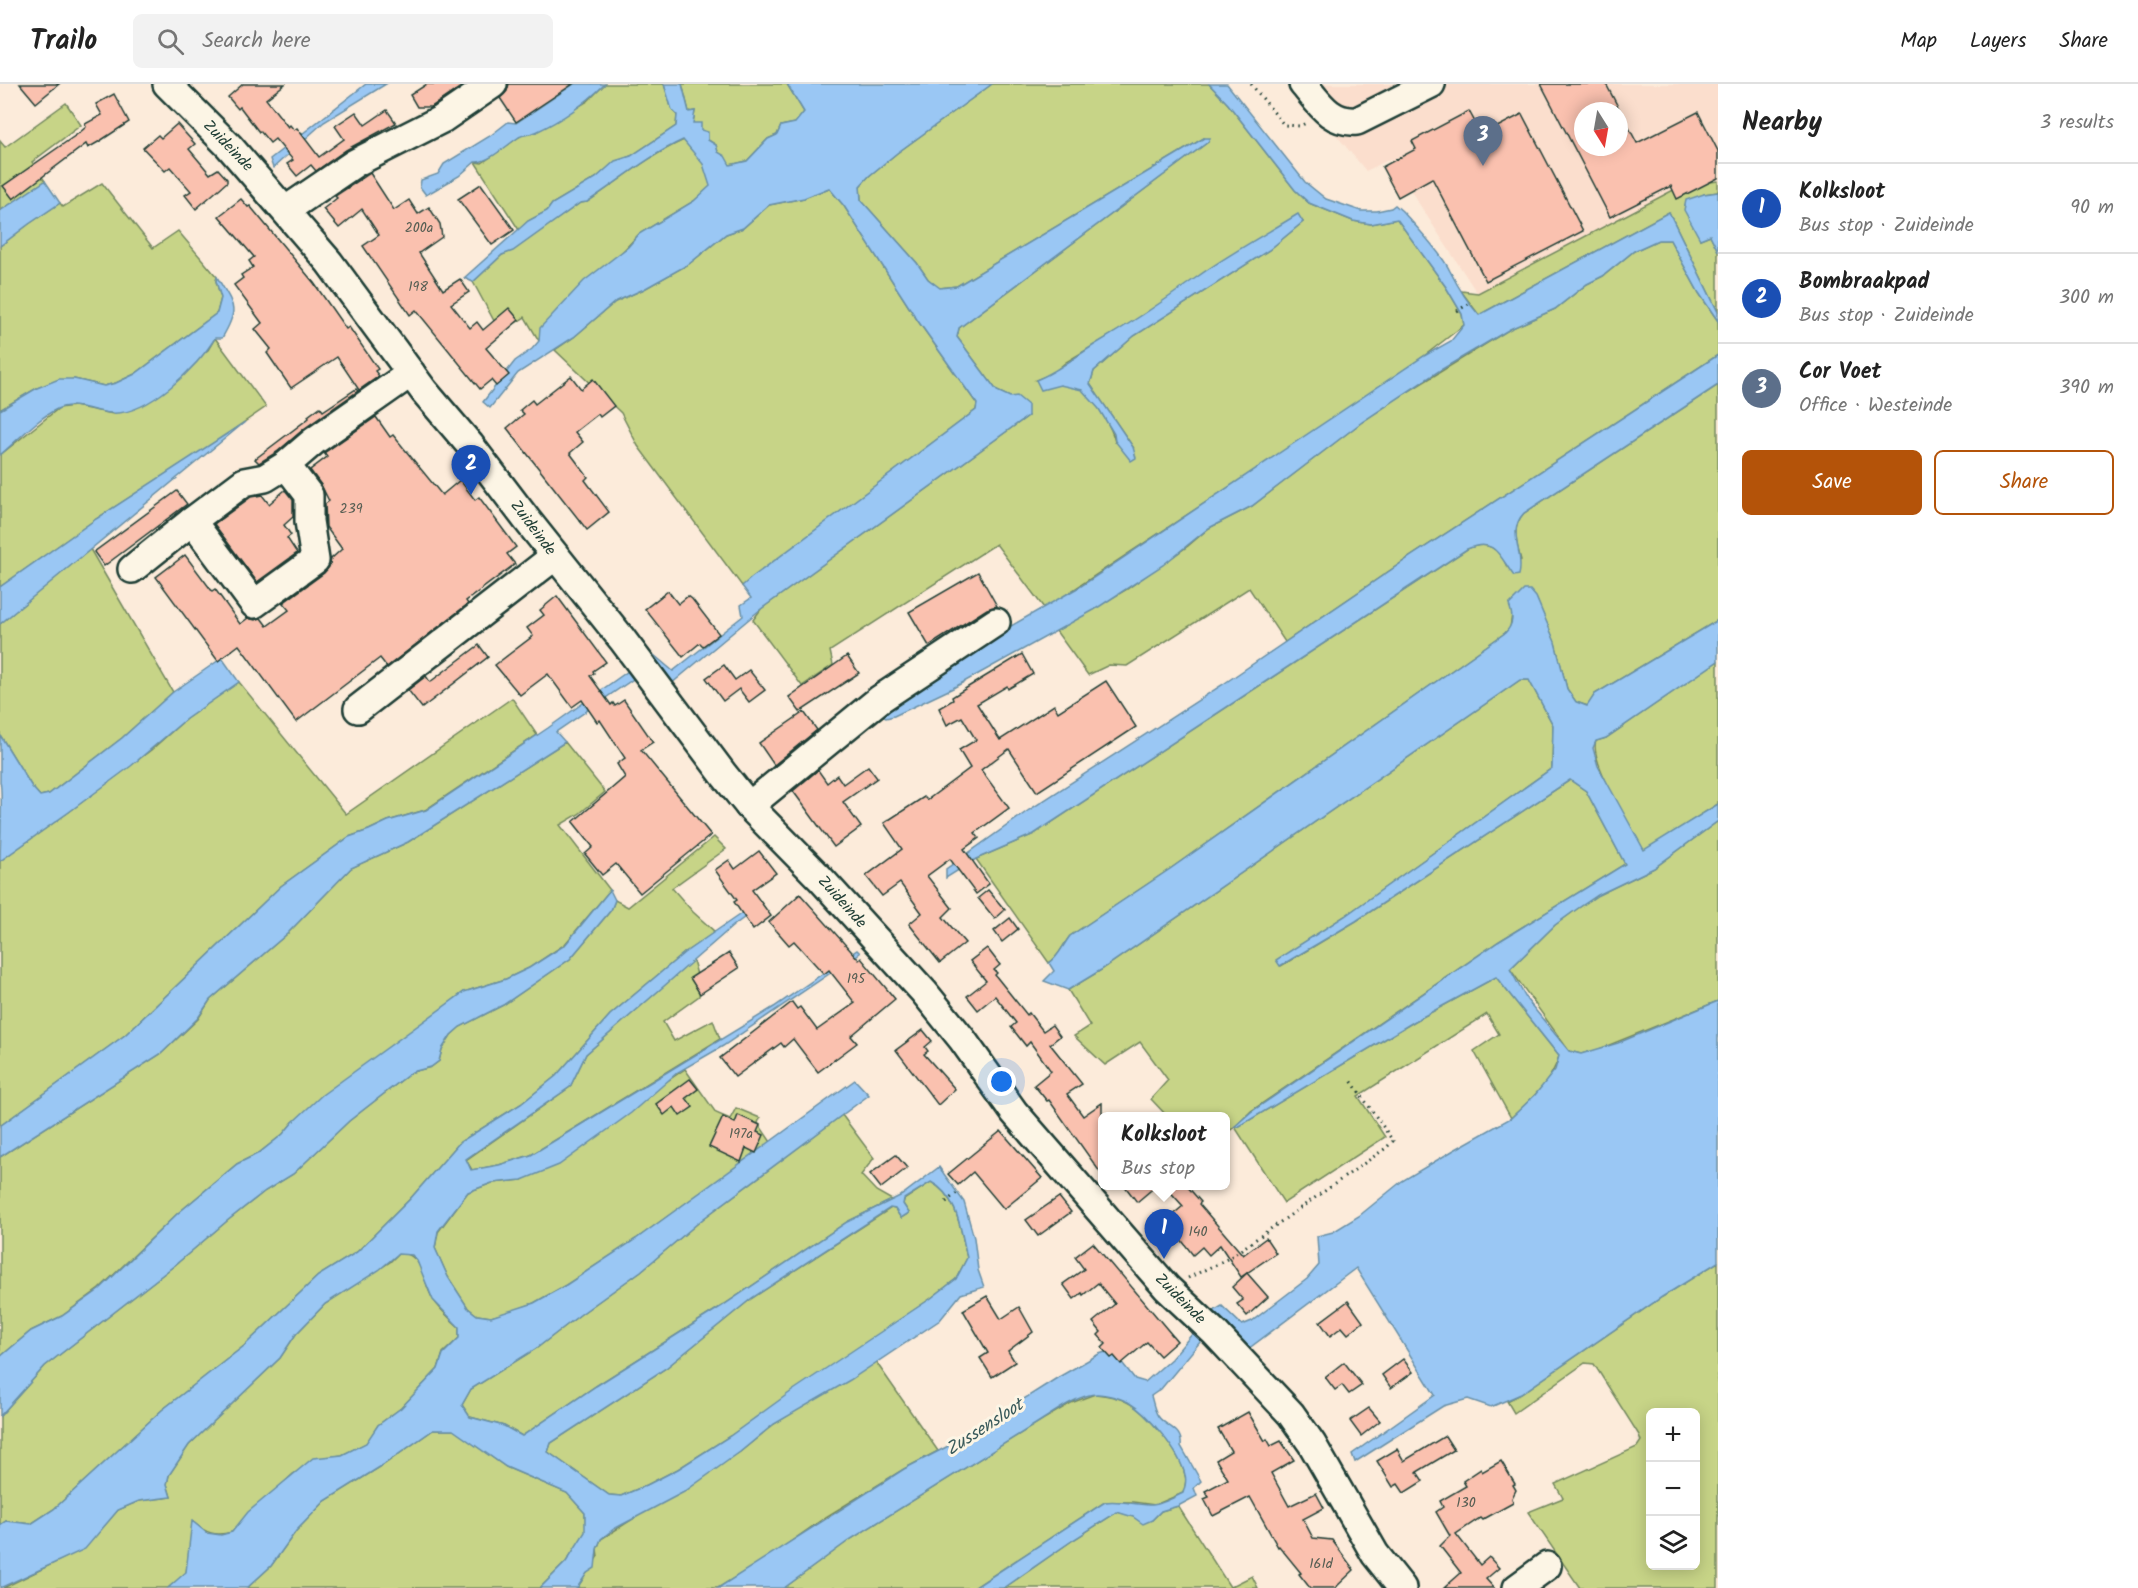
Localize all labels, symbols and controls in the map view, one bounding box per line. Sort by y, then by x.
search box [133,14,553,68]
text: Trailo [30,19,97,64]
text: Search here [202,24,311,59]
icon: search [154,25,187,58]
text: Map [1900,25,1937,58]
text: Layers [1970,25,2026,58]
text: Share [2059,25,2108,58]
north arrow [1574,102,1628,156]
text: Nearby [1742,102,1822,144]
text: 3 results [2040,107,2114,139]
street label: Zuideinde [197,114,259,178]
pin: 3 [1464,116,1502,166]
text: Kolksloot [1799,175,1885,210]
text: 1 [1758,192,1765,224]
text: 90 m [2070,192,2114,224]
text: Bus stop · Zuideinde [1799,210,1974,242]
house number: 200a [405,217,433,239]
text: Bombraakpad [1799,265,1929,300]
house number: 198 [408,276,428,298]
text: 2 [1756,282,1767,314]
text: 300 m [2059,282,2114,314]
text: Bus stop · Zuideinde [1799,300,1974,332]
text: Cor Voet [1799,355,1881,390]
text: 3 [1756,372,1767,404]
text: 390 m [2059,372,2114,404]
text: Office · Westeinde [1799,390,1952,422]
pin: 2 [452,446,490,495]
button: Save [1742,450,1922,515]
button: Share [1934,450,2114,515]
street label: Zuideinde [504,495,562,561]
house number: 239 [340,498,363,520]
street label: Zuideinde [811,870,873,934]
house number: 195 [847,968,867,990]
your location [987,1067,1016,1096]
popup [1098,1112,1230,1190]
text: Kolksloot [1121,1118,1207,1153]
house number: 197a [729,1123,753,1145]
text: Bus stop [1121,1153,1195,1185]
pin: 1 [1144,1210,1184,1259]
house number: 140 [1188,1221,1208,1243]
street label: Zuideinde [1148,1267,1212,1331]
water label: Zussensloot [940,1390,1032,1464]
map controls [1646,1408,1700,1570]
button: + [1646,1408,1700,1462]
button: − [1646,1462,1700,1516]
house number: 130 [1456,1492,1476,1514]
button: layers [1646,1516,1700,1570]
house number: 161d [1309,1553,1334,1575]

